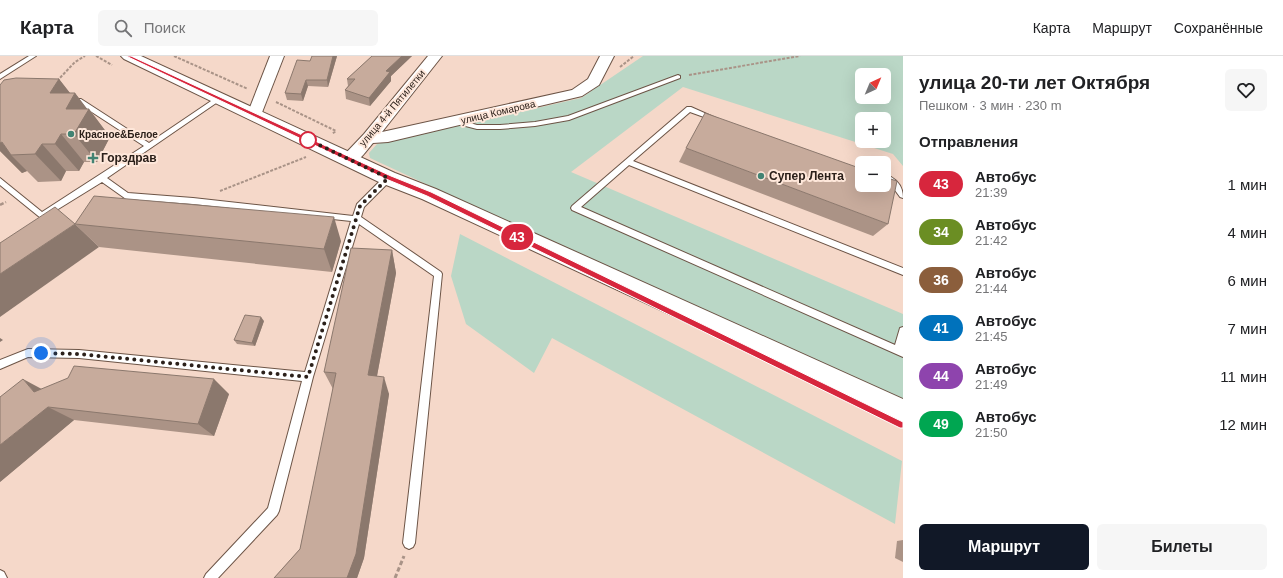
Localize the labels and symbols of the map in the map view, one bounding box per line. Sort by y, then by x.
street label: улица 4-й Пятилетки [357,68,427,148]
north arrow [855,68,891,104]
street label: улица Комарова [460,98,537,126]
marker: Красное&Белое [66,129,76,139]
place label: Красное&Белое [79,129,158,140]
unlabelled marker [299,131,317,149]
place label: Горздрав [101,151,157,165]
marker: Горздрав [88,153,98,163]
place label: Супер Лента [769,169,844,183]
marker: Супер Лента [756,171,766,181]
line badge: 43 [499,224,535,250]
your location [31,343,51,363]

